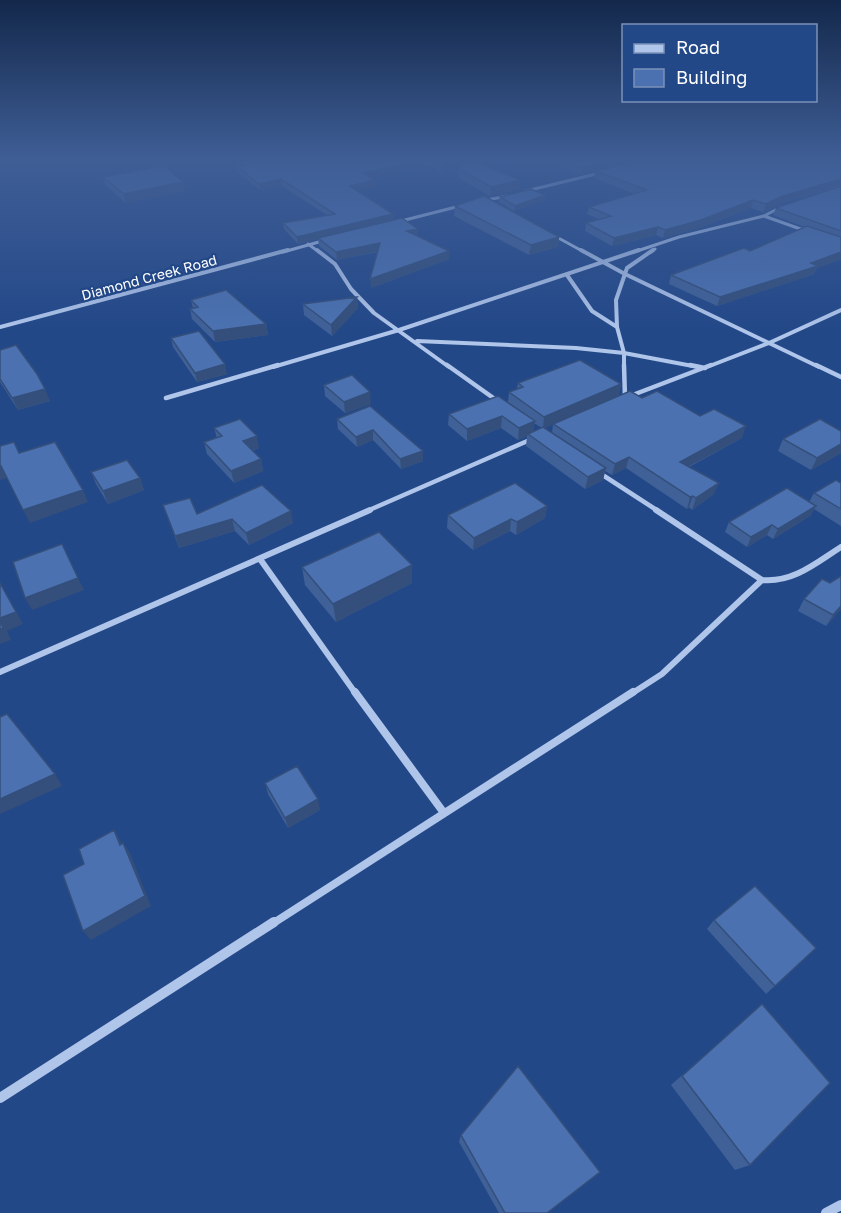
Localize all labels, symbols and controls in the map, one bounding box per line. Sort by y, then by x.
legend [622,24,817,102]
text: Road [676,36,720,58]
text: Building [676,66,747,88]
street label: Diamond Creek Road [79,251,219,303]

